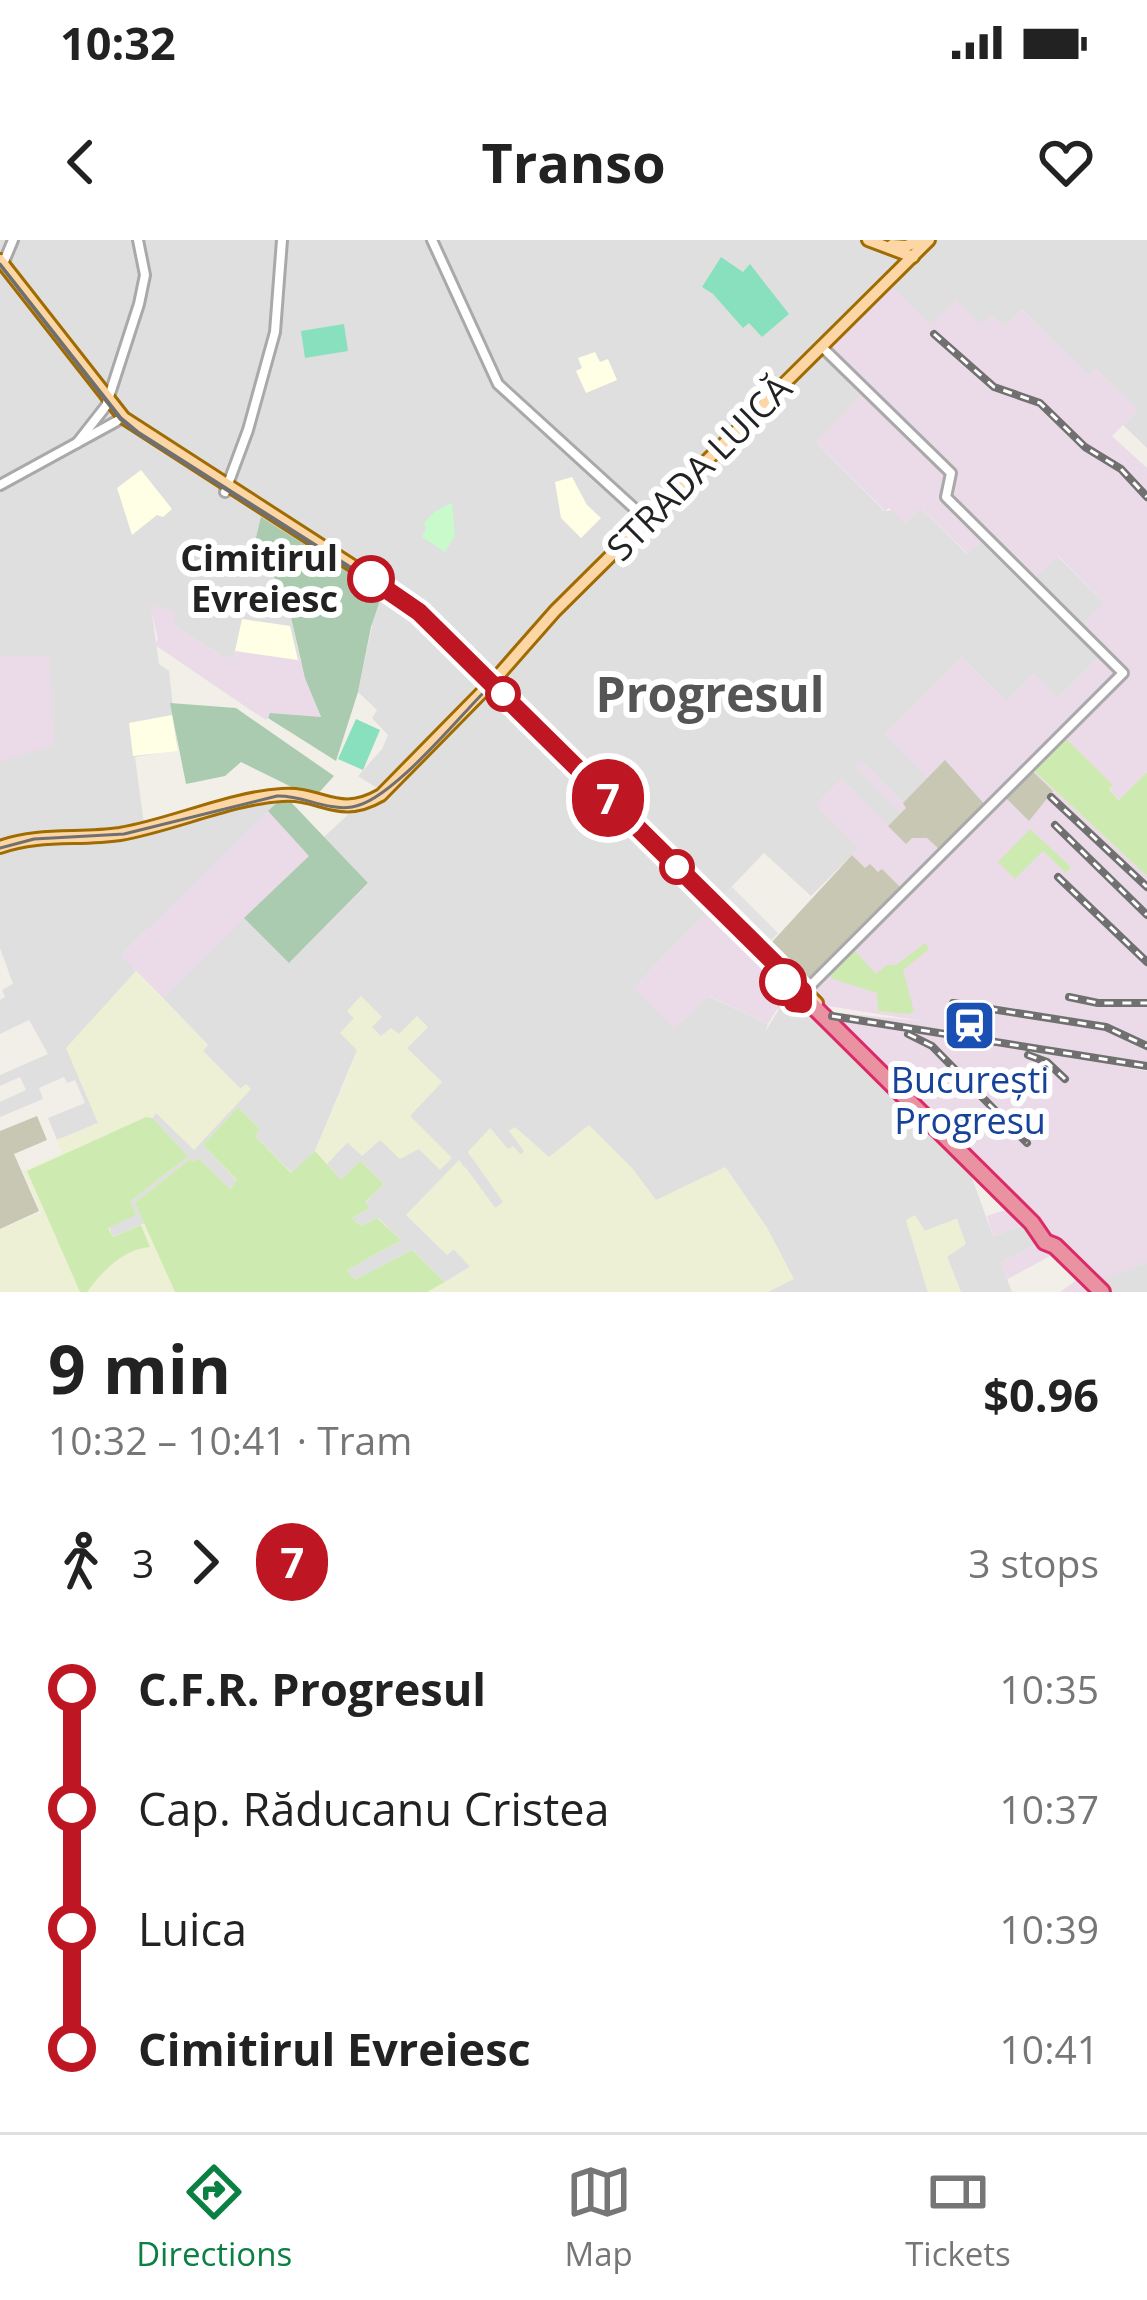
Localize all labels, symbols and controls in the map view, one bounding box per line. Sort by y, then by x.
text: 10:32 [60,12,176,73]
text: Transo [481,125,666,199]
icon: back [48,129,114,195]
icon: heart [1033,129,1099,195]
street label: STRADA LUICĂ [595,364,802,571]
place label: Cimitirul Evreiesc [180,533,338,623]
marker: Cimitirul Evreiesc [349,557,393,601]
district label: Progresul [596,661,824,726]
unlabelled marker [487,678,519,710]
line badge: 7 [569,759,647,837]
text: 7 [596,769,620,826]
unlabelled marker [661,851,693,883]
unlabelled marker [761,960,805,1004]
station icon: București Progresu [942,997,998,1053]
place label: București Progresu [891,1055,1049,1145]
text: 9 min [48,1323,231,1413]
text: $0.96 [983,1364,1099,1425]
text: 10:32 – 10:41 · Tram [48,1413,412,1466]
icon: walk [48,1529,114,1595]
icon: forward [172,1529,238,1595]
text: 7 [280,1533,304,1590]
text: 3 [132,1536,154,1589]
text: 3 stops [968,1536,1099,1589]
text: C.F.R. Progresul [138,1658,486,1719]
text: 10:35 [1000,1662,1099,1715]
text: Cap. Răducanu Cristea [138,1778,610,1839]
text: 10:37 [1000,1782,1099,1835]
text: Luica [138,1898,247,1959]
text: 10:39 [1000,1902,1099,1955]
text: Cimitirul Evreiesc [138,2018,531,2079]
text: 10:41 [1000,2022,1099,2075]
tab: Directions [136,2159,292,2276]
tab: Map [565,2159,633,2276]
tab: Tickets [905,2159,1011,2276]

